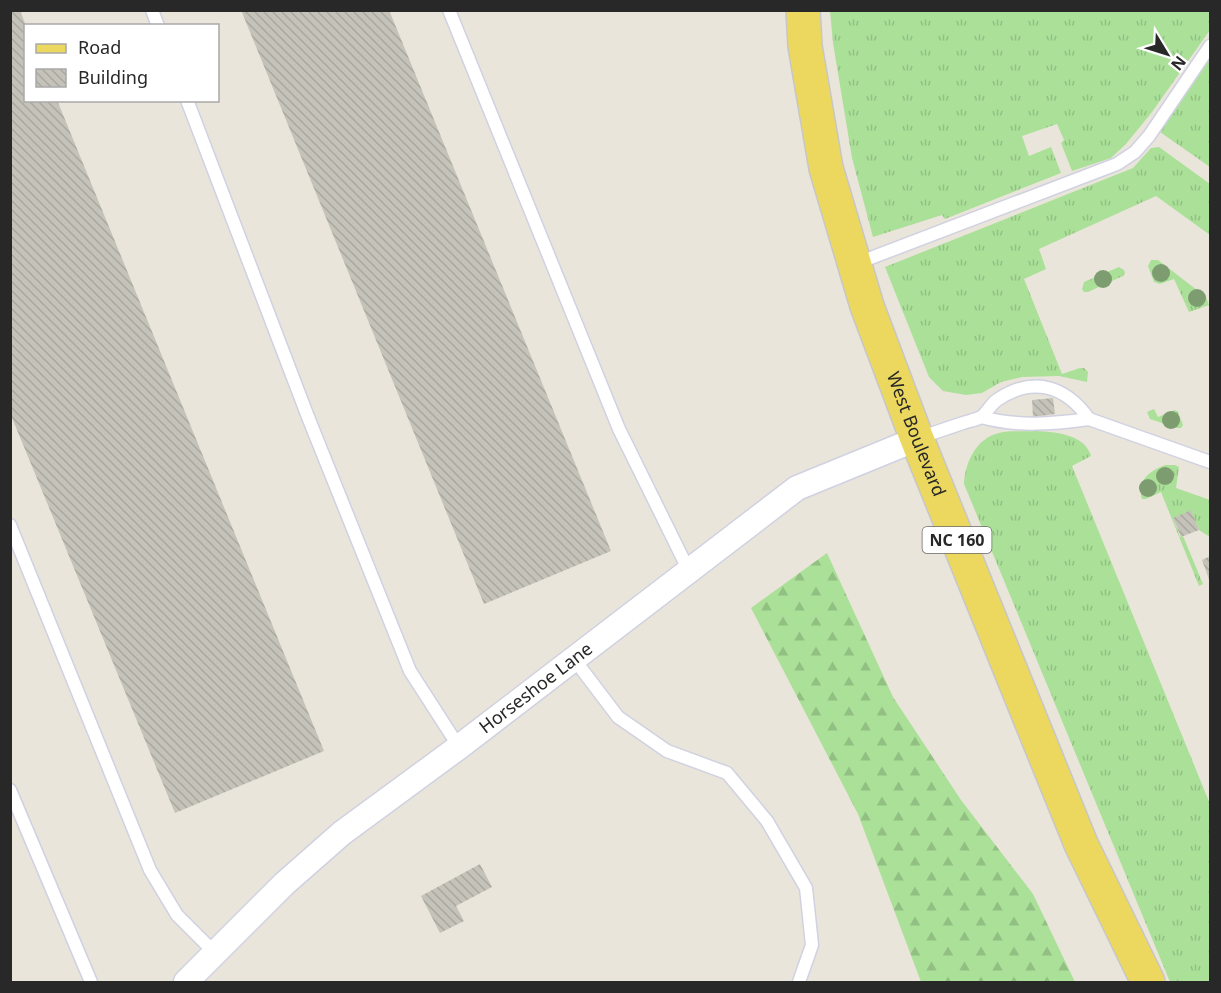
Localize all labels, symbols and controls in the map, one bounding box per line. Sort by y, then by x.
legend [24,24,219,102]
north arrow [1137,24,1197,84]
text: Road [78,35,121,59]
text: N [1166,51,1191,75]
text: Building [78,65,148,89]
street label: West Boulevard [882,368,952,500]
road number: NC 160 [922,527,992,553]
street label: Horseshoe Lane [474,636,597,738]

